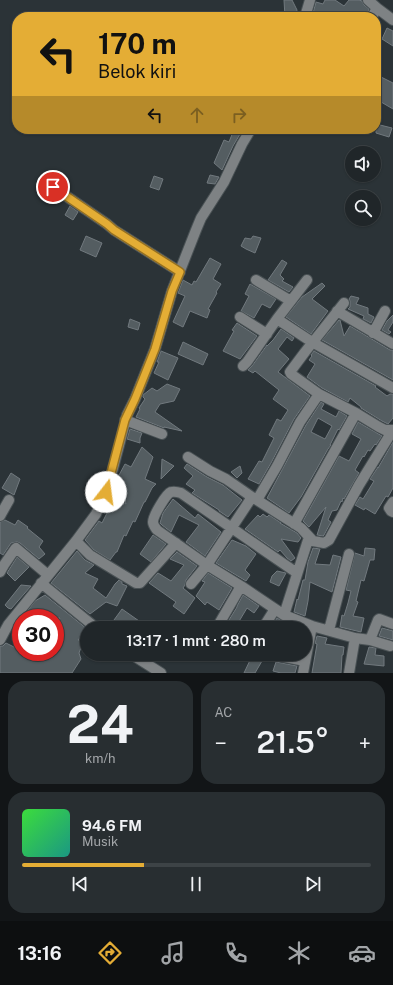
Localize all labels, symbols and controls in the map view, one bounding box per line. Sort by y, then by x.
text: 170 m [98,27,177,60]
icon: left [32,28,84,80]
text: Belok kiri [98,61,176,82]
icon: left [144,104,166,126]
icon: ahead [186,104,208,126]
icon: right [228,104,250,126]
map controls [345,146,381,226]
button: sound [345,146,381,182]
pin [36,170,70,204]
icon: arrive [42,176,64,198]
button: search [345,190,381,226]
position arrow [85,471,127,513]
speed limit sign: 30 [12,609,64,661]
text: 13:17 · 1 mnt · 280 m [126,632,266,649]
text: 24 [67,694,134,755]
text: AC [215,705,232,720]
text: 21.5° [257,724,329,760]
text: − [215,730,227,756]
text: + [359,730,371,756]
text: km/h [85,751,116,766]
text: 94.6 FM [82,817,142,834]
text: Musik [82,834,118,849]
icon: previous [69,873,91,895]
icon: pause [185,873,207,895]
icon: next [302,873,324,895]
icon: directions [96,939,124,967]
icon: music [159,939,187,967]
icon: phone [222,939,250,967]
icon: climate [285,939,313,967]
icon: car [348,939,376,967]
text: 13:16 [17,943,62,964]

